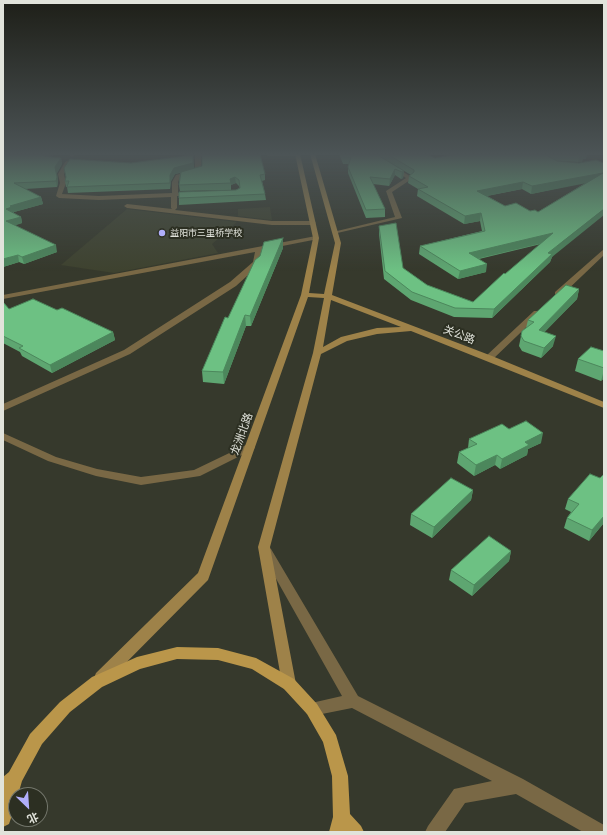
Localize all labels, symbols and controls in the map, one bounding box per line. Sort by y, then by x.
marker: 益阳市三里桥学校 [157,228,167,238]
place label: 益阳市三里桥学校 [170,228,242,238]
street label: 关公路 [441,323,477,347]
street label: 龙洲北路 [228,411,256,457]
north arrow [8,787,48,827]
text: 北 [25,809,41,826]

